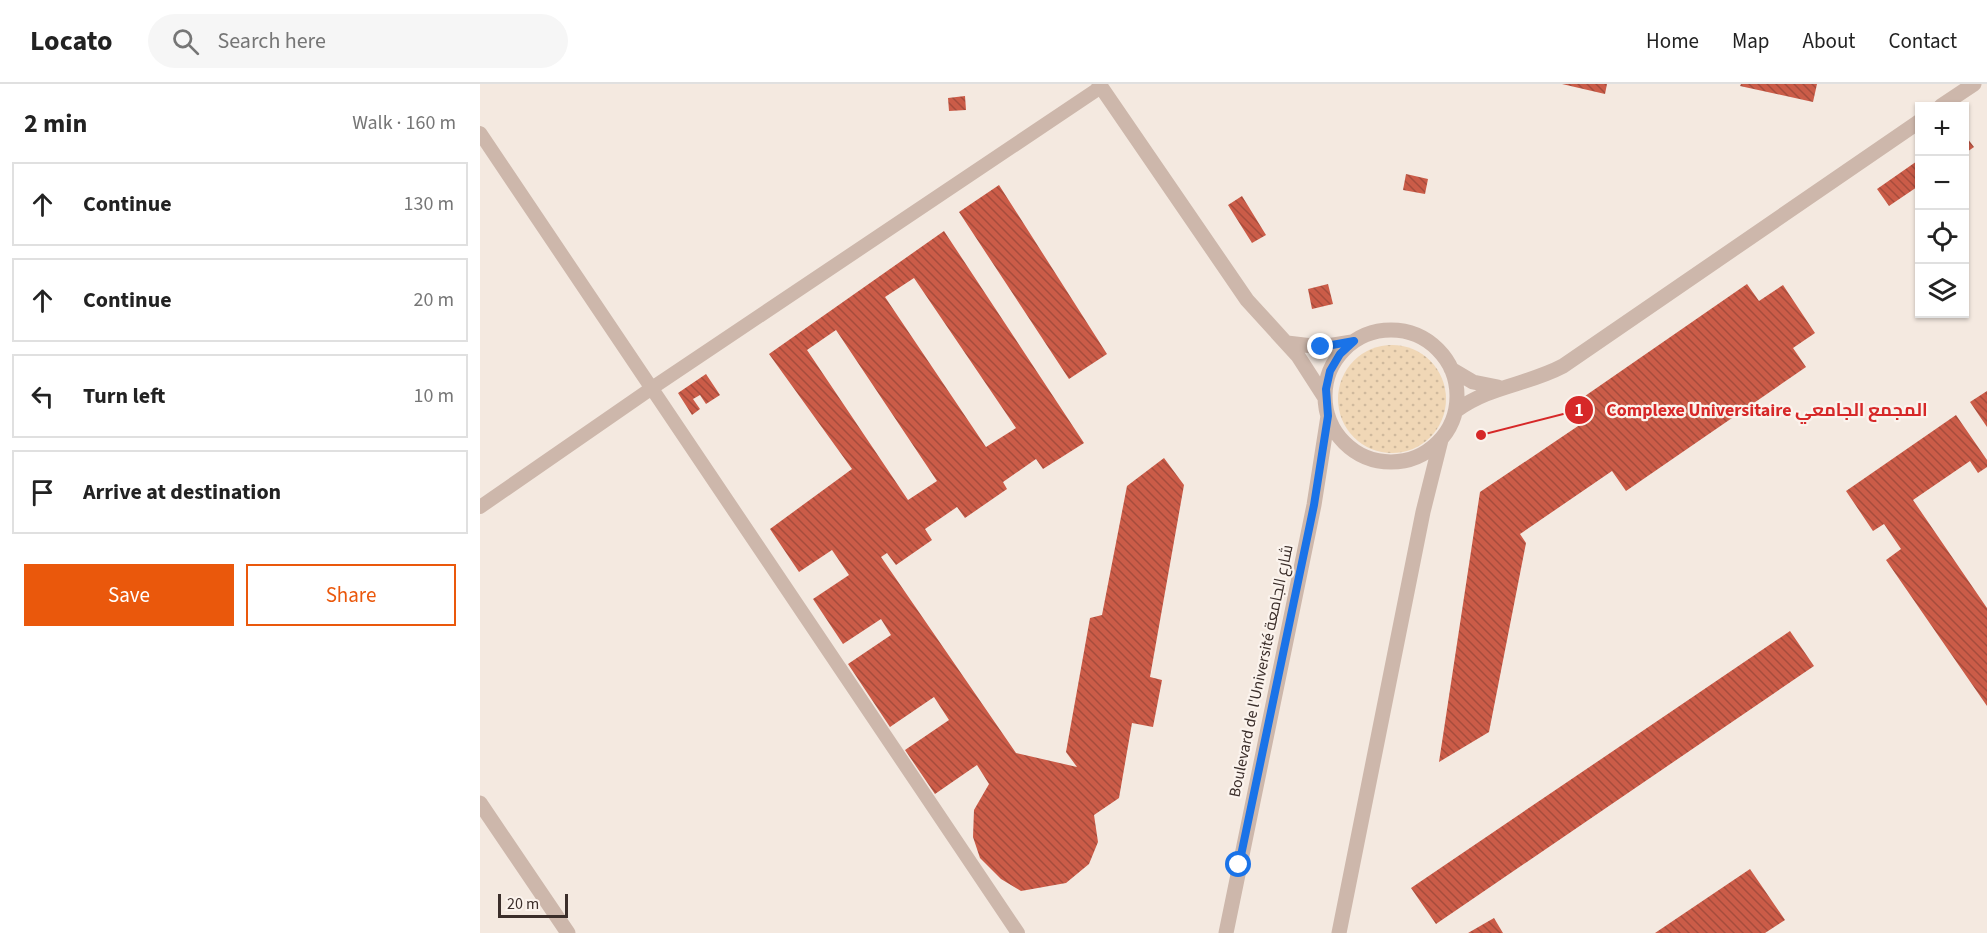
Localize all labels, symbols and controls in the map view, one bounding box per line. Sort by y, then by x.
search box [148,14,568,68]
text: Locato [30,21,112,61]
icon: search [169,25,202,58]
text: Search here [217,25,326,57]
text: Home [1646,26,1699,56]
text: Map [1732,26,1770,56]
text: About [1803,26,1855,56]
text: Contact [1888,26,1957,56]
map controls [1915,102,1969,318]
button: + [1915,102,1969,156]
text: 2 min [24,105,87,142]
text: Walk · 160 m [352,109,456,137]
button: − [1915,156,1969,210]
icon: ahead [26,188,59,221]
text: Continue [83,188,172,220]
text: 130 m [404,190,454,218]
button: locate [1915,210,1969,264]
button: layers [1915,264,1969,318]
icon: ahead [26,284,59,317]
text: Continue [83,284,172,316]
text: 20 m [414,286,454,314]
route end [1307,333,1333,359]
icon: left [26,380,59,413]
text: Turn left [83,380,165,412]
text: 10 m [414,382,454,410]
callout: Complexe Universitaire المجمع الجامعي [1564,392,1939,428]
text: 1 [1574,398,1584,423]
text: Complexe Universitaire المجمع الجامعي [1606,398,1928,425]
icon: arrive [26,476,59,509]
text: Arrive at destination [83,476,281,508]
street label: Boulevard de l'Université شارع الجامعة [1223,543,1299,799]
button: Save [24,564,234,626]
button: Share [246,564,456,626]
route start [1225,851,1251,877]
scale bar [498,891,568,918]
text: 20 m [507,893,539,915]

